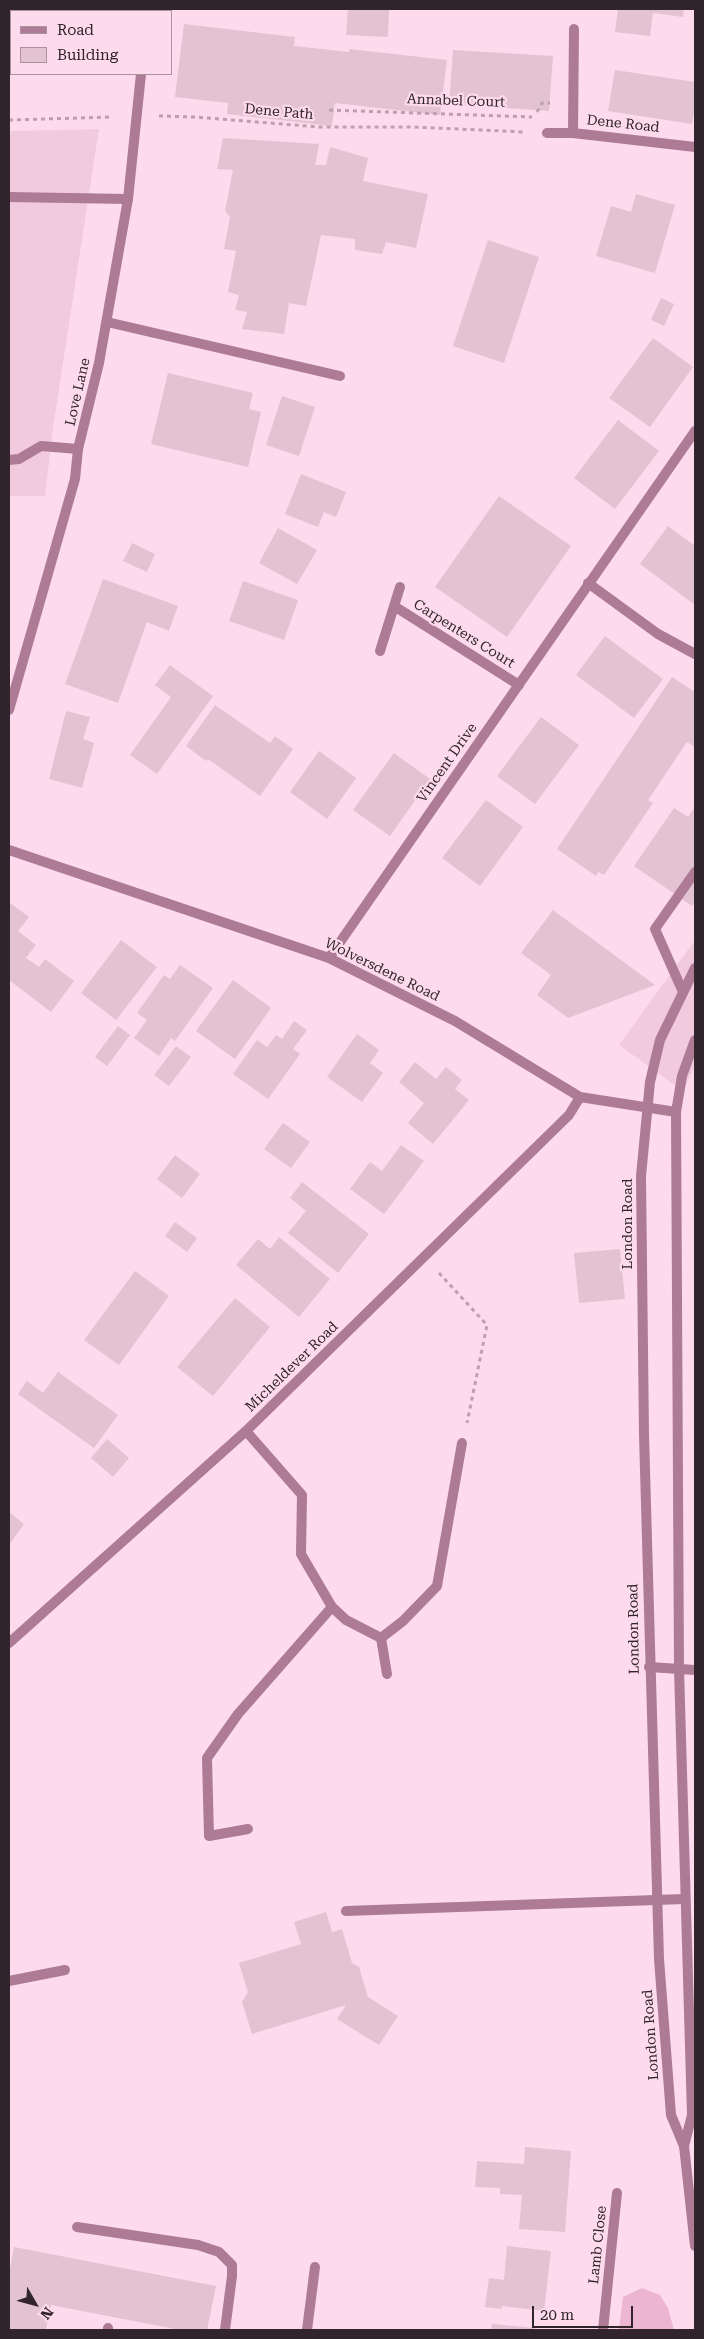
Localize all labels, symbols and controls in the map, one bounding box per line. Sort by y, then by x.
legend [10,10,172,75]
text: Road [57,21,94,39]
text: Building [57,46,118,64]
street label: Annabel Court [406,91,506,111]
street label: Dene Path [244,101,314,123]
street label: Dene Road [586,112,660,136]
street label: Love Lane [62,356,94,428]
street label: Carpenters Court [410,596,518,672]
street label: Vincent Drive [413,720,481,806]
street label: Wolversdene Road [322,935,442,1005]
street label: London Road [620,1179,636,1269]
street label: Micheldever Road [242,1318,342,1416]
street label: London Road [625,1583,643,1675]
street label: London Road [639,1989,663,2081]
street label: Lamb Close [586,2205,610,2285]
north arrow [10,2279,60,2329]
scale bar [534,2296,635,2328]
text: N [37,2304,56,2322]
text: 20 m [540,2306,574,2324]

